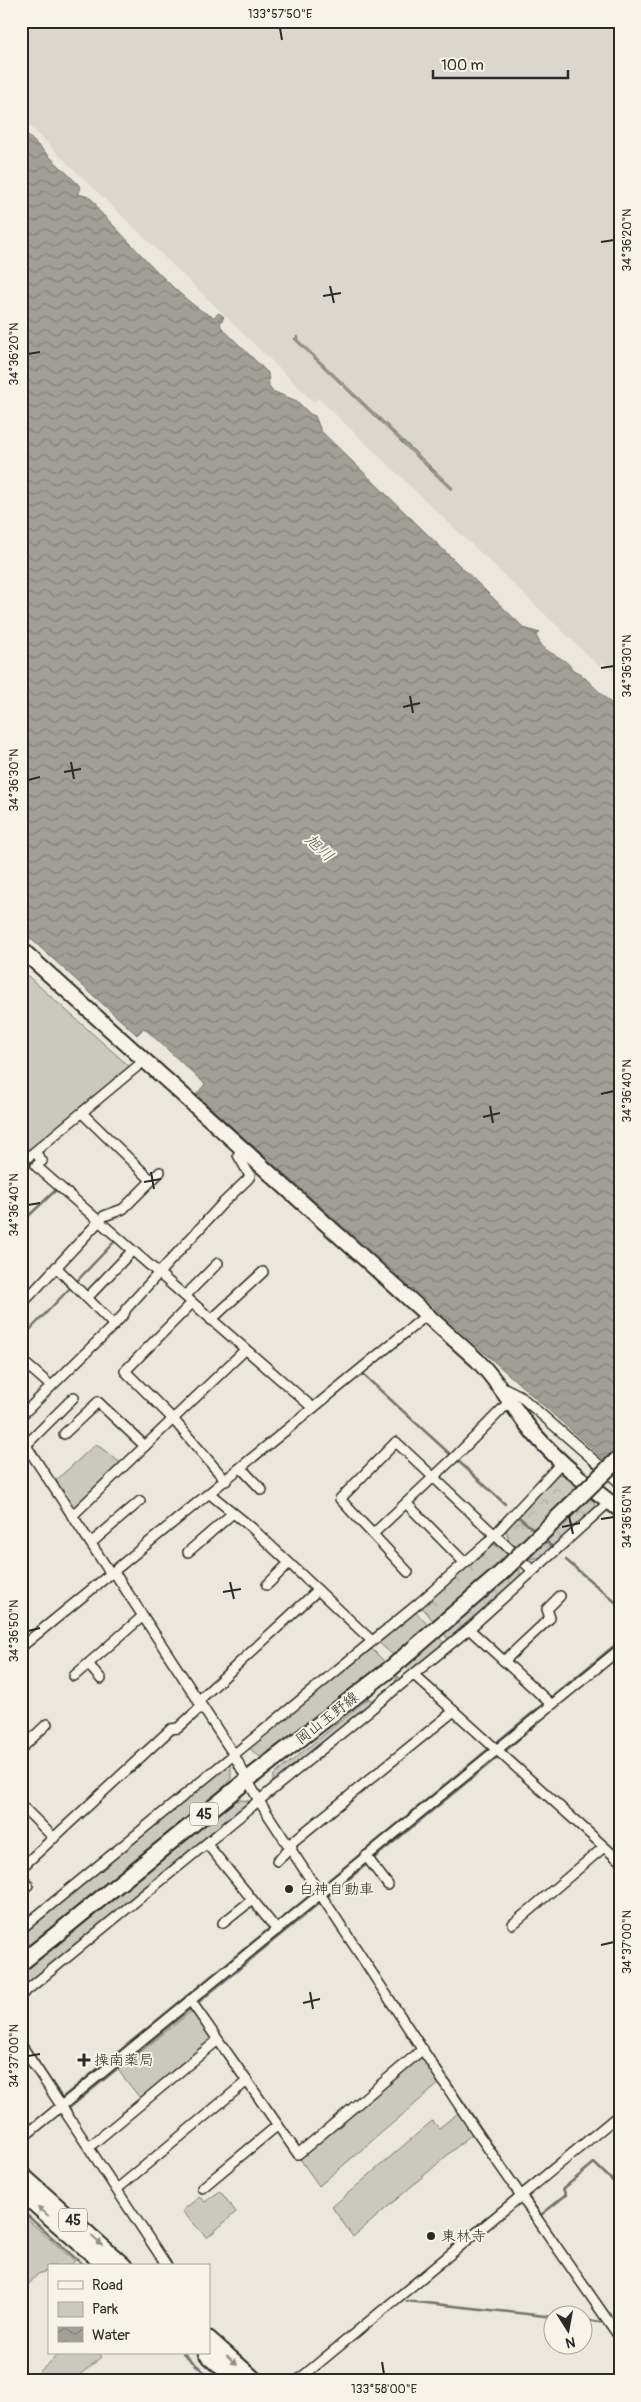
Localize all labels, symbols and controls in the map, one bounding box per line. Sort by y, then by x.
text: 133°57'50"E [248,7,312,22]
scale bar [433,48,568,80]
text: 100 m [441,56,484,75]
text: 34°36'20"N [620,209,635,271]
text: 34°36'20"N [7,323,22,385]
text: 34°36'30"N [620,635,635,697]
text: 34°36'30"N [7,749,22,811]
water label: 旭川 [301,830,338,866]
text: 34°36'40"N [620,1059,635,1123]
text: 34°36'40"N [7,1173,22,1237]
text: 34°36'50"N [620,1486,635,1548]
text: 34°36'50"N [7,1600,22,1662]
street label: 岡山玉野線 [292,1688,363,1749]
road number: 45 [190,1802,218,1826]
place label: 白神自動車 [299,1880,374,1899]
marker: 白神自動車 [283,1883,295,1895]
text: 34°37'00"N [620,1910,635,1974]
text: 34°37'00"N [7,2024,22,2088]
place label: 操南薬局 [94,2051,154,2070]
marker: 操南薬局 [78,2054,90,2066]
one-way arrow [36,2205,49,2216]
road number: 45 [59,2208,87,2232]
place label: 東林寺 [441,2227,486,2246]
marker: 東林寺 [425,2230,437,2242]
one-way arrow [90,2235,102,2247]
legend [48,2264,210,2354]
text: Road [92,2276,123,2295]
text: Park [92,2300,119,2319]
north arrow [544,2304,594,2354]
text: Water [92,2326,131,2345]
text: N [564,2333,577,2352]
one-way arrow [226,2354,238,2366]
text: 133°58'00"E [351,2382,417,2397]

